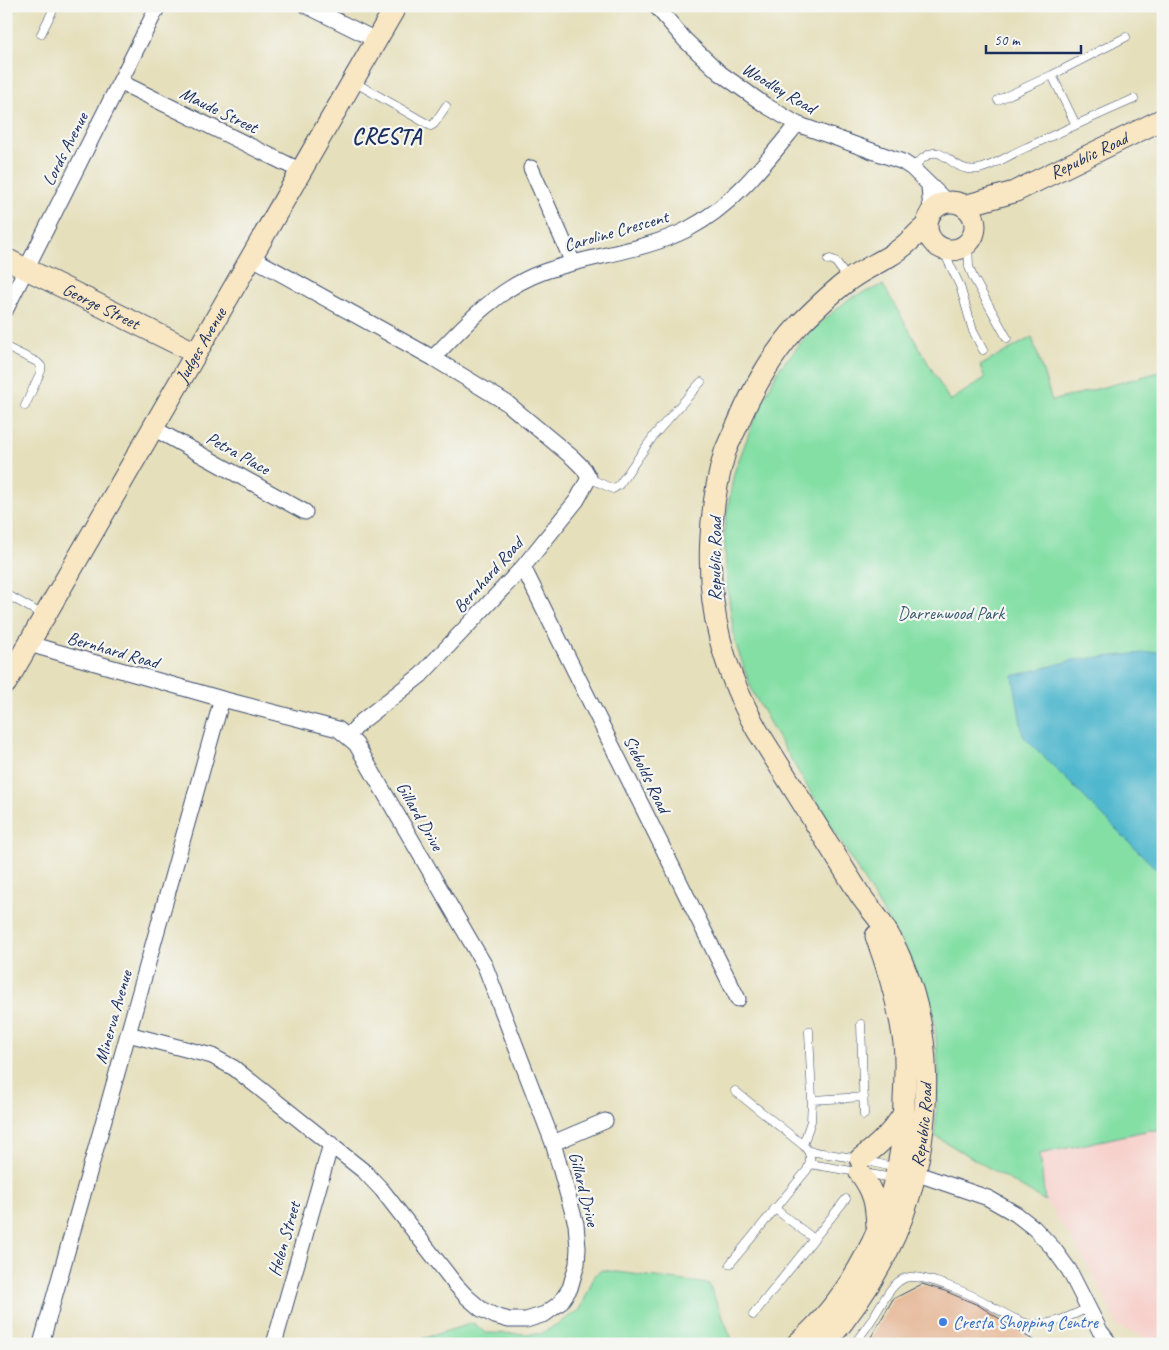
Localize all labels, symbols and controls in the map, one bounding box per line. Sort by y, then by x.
scale bar [986,22,1082,54]
text: 50 m [994,31,1021,50]
street label: Woodley Road [738,57,822,120]
street label: Maude Street [177,82,263,139]
street label: Lords Avenue [37,108,93,189]
district label: CRESTA [352,123,423,151]
street label: Republic Road [1046,126,1134,184]
street label: Caroline Crescent [561,205,673,256]
street label: George Street [59,278,145,335]
street label: Judges Avenue [170,303,232,387]
street label: Petra Place [202,427,275,480]
street label: Republic Road [704,514,726,601]
street label: Bernhard Road [448,531,530,617]
park label: Darrenwood Park [898,602,1006,624]
street label: Bernhard Road [65,626,164,674]
street label: Siebolds Road [619,732,676,819]
street label: Gillard Drive [392,778,449,855]
street label: Minerva Avenue [89,967,137,1066]
street label: Republic Road [906,1080,937,1169]
street label: Gillard Drive [564,1150,604,1229]
street label: Helen Street [263,1197,306,1279]
place label: Cresta Shopping Centre [953,1311,1099,1333]
marker: Cresta Shopping Centre [937,1316,949,1328]

